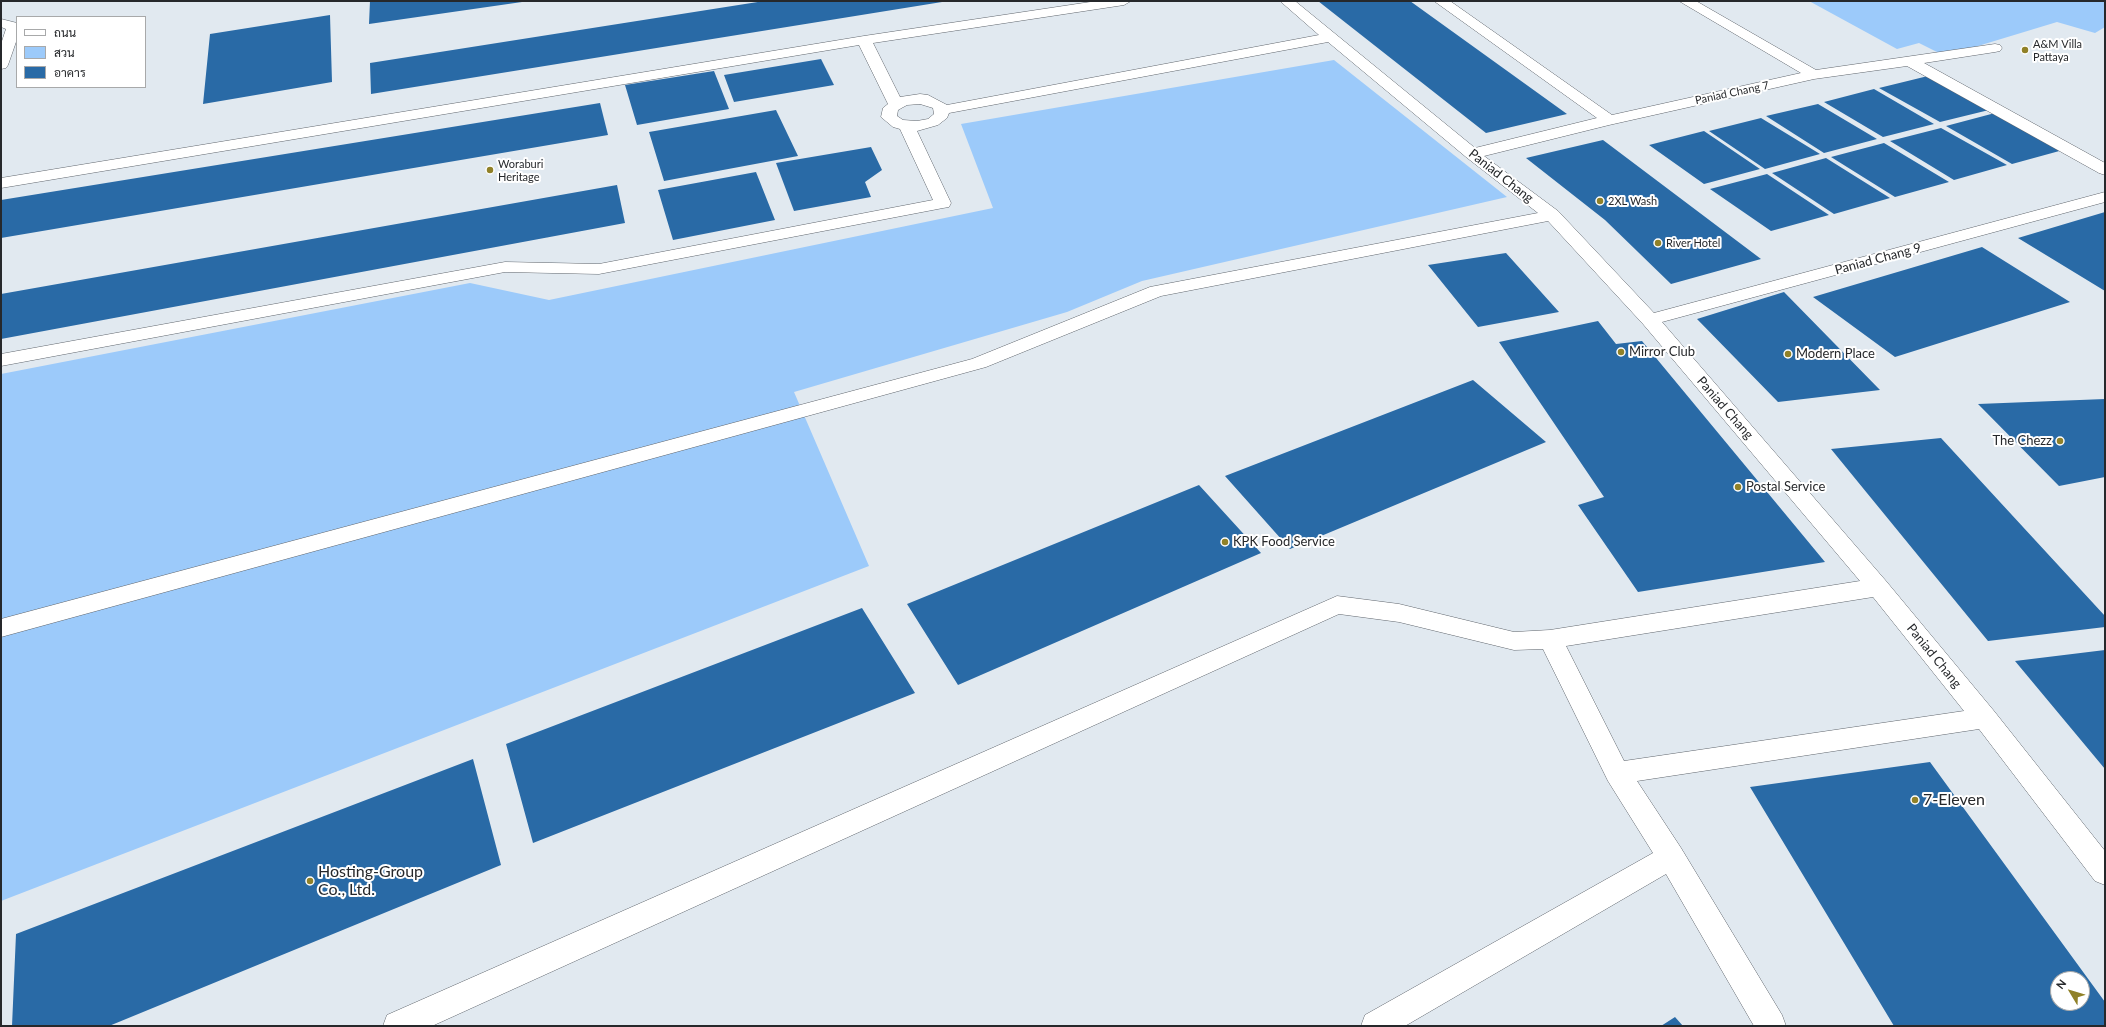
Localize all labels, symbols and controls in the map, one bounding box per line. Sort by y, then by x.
legend [16,16,146,88]
text: ถนน [54,25,76,40]
place label: A&M Villa Pattaya [2033,37,2082,63]
text: สวน [54,45,75,60]
marker: A&M Villa Pattaya [2020,45,2030,55]
text: อาคาร [54,65,86,80]
street label: Paniad Chang 7 [1694,79,1770,107]
street label: Paniad Chang [1465,146,1537,206]
place label: Woraburi Heritage [498,157,543,183]
marker: Woraburi Heritage [485,165,495,175]
place label: 2XL Wash [1608,194,1657,208]
marker: 2XL Wash [1595,196,1605,206]
place label: River Hotel [1666,236,1720,250]
marker: River Hotel [1653,238,1663,248]
street label: Paniad Chang 9 [1833,240,1923,278]
place label: Mirror Club [1629,344,1695,360]
place label: Modern Place [1796,346,1875,362]
marker: Mirror Club [1616,347,1626,357]
marker: Modern Place [1783,349,1793,359]
street label: Paniad Chang [1694,373,1756,443]
place label: The Chezz [1992,433,2052,449]
marker: The Chezz [2055,436,2065,446]
place label: Postal Service [1746,479,1825,495]
marker: Postal Service [1733,482,1743,492]
place label: KPK Food Service [1233,534,1335,550]
marker: KPK Food Service [1220,537,1230,547]
street label: Paniad Chang [1903,621,1965,691]
place label: 7-Eleven [1923,790,1985,810]
marker: 7-Eleven [1910,795,1920,805]
place label: Hosting-Group Co., Ltd. [318,862,423,900]
marker: Hosting-Group Co., Ltd. [305,876,315,886]
north arrow [2050,971,2090,1011]
text: N [2053,977,2069,991]

